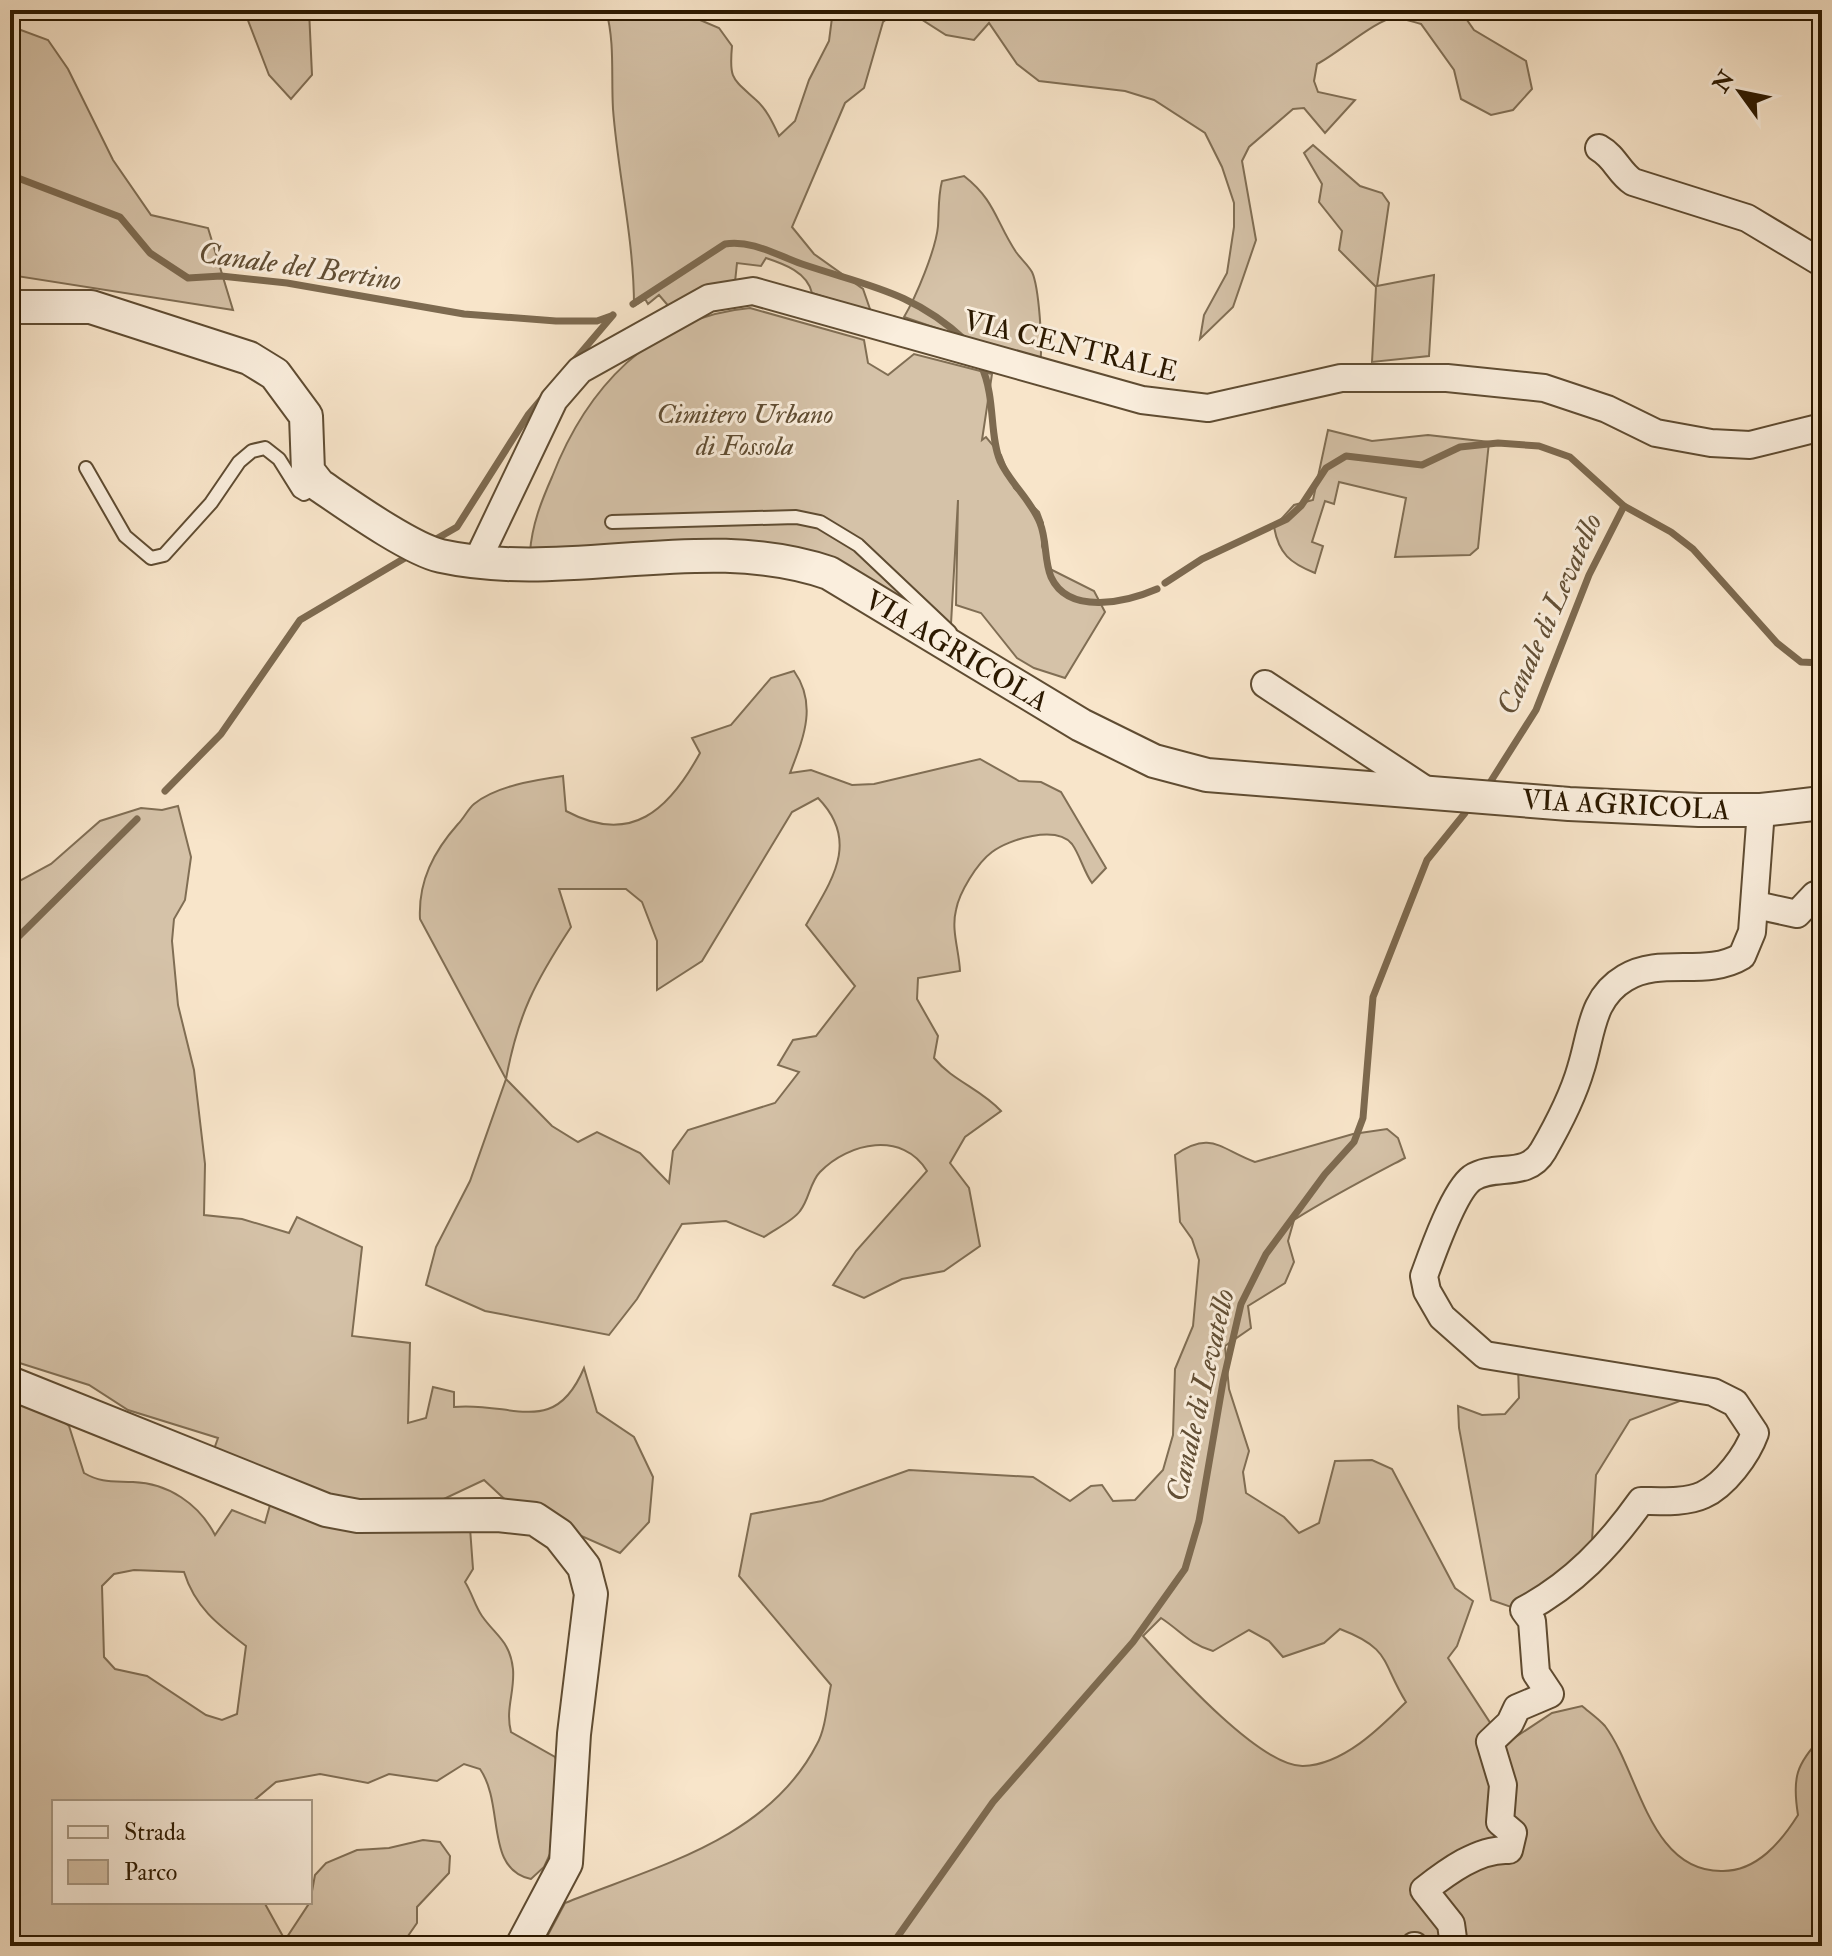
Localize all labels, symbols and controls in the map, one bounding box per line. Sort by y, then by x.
north arrow [1700,52,1780,132]
text: N [1706,66,1741,98]
water label: Canale del Bertino [196,234,404,299]
street label: VIA CENTRALE [960,303,1181,390]
park label: Cimitero Urbano di Fossola [656,397,834,464]
water label: Canale di Levatello [1488,508,1610,721]
street label: VIA AGRICOLA [858,583,1055,720]
street label: VIA AGRICOLA [1521,783,1731,828]
water label: Canale di Levatello [1158,1285,1243,1505]
legend [52,1800,312,1904]
text: Strada [124,1817,187,1848]
text: Parco [124,1857,177,1888]

